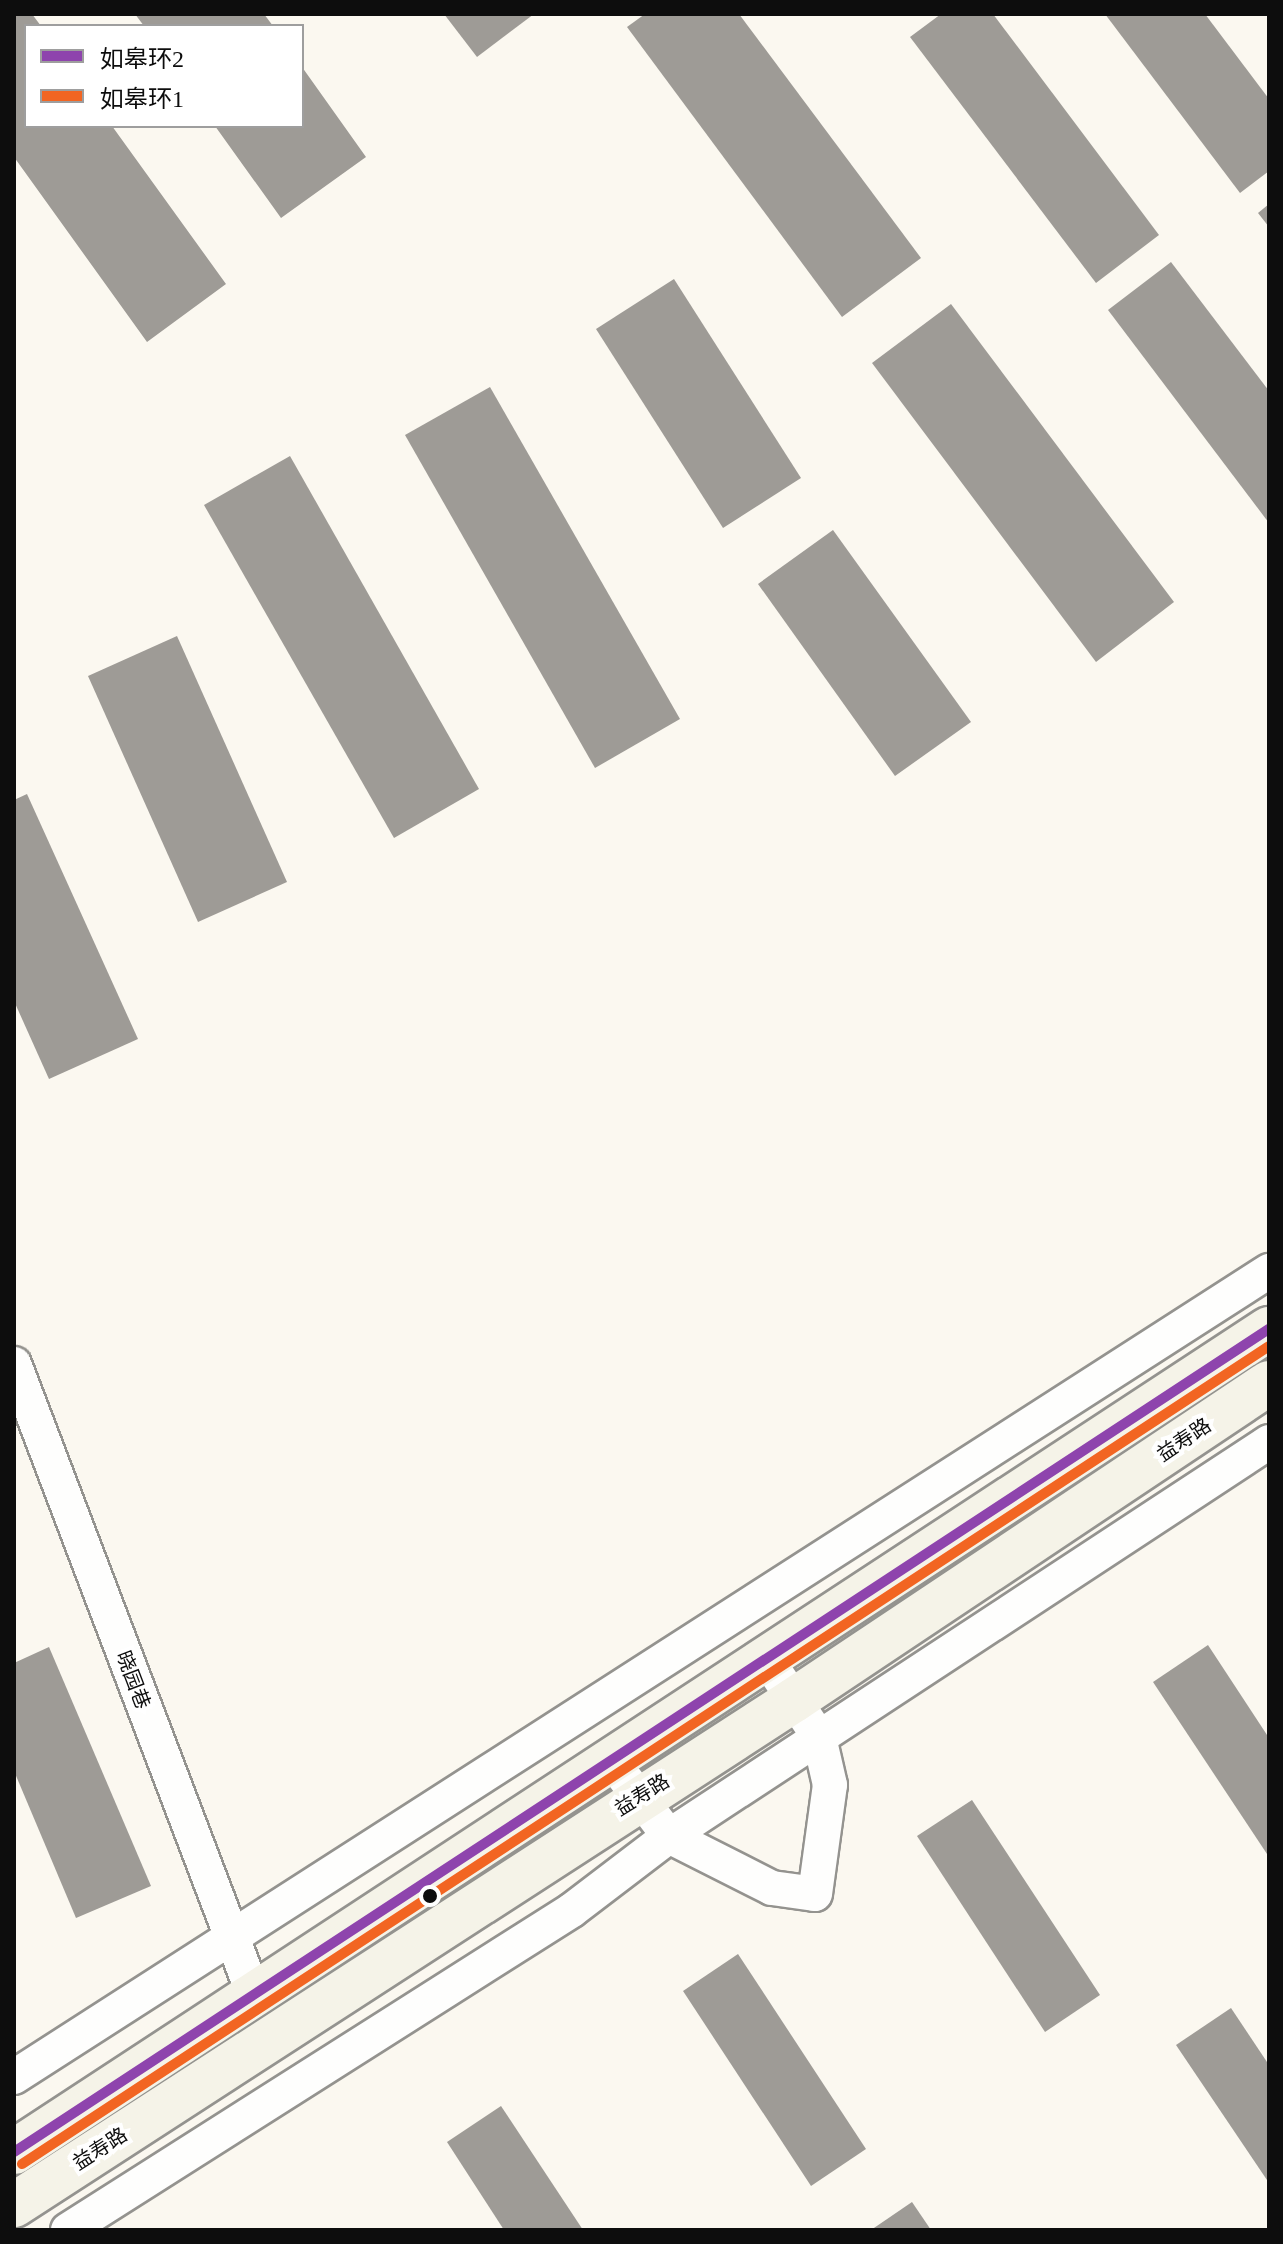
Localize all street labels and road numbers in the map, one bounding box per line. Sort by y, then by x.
street label: 益寿路 [1152,1413,1216,1467]
street label: 晓园巷 [111,1648,155,1712]
street label: 益寿路 [610,1769,674,1821]
street label: 益寿路 [68,2123,132,2175]

